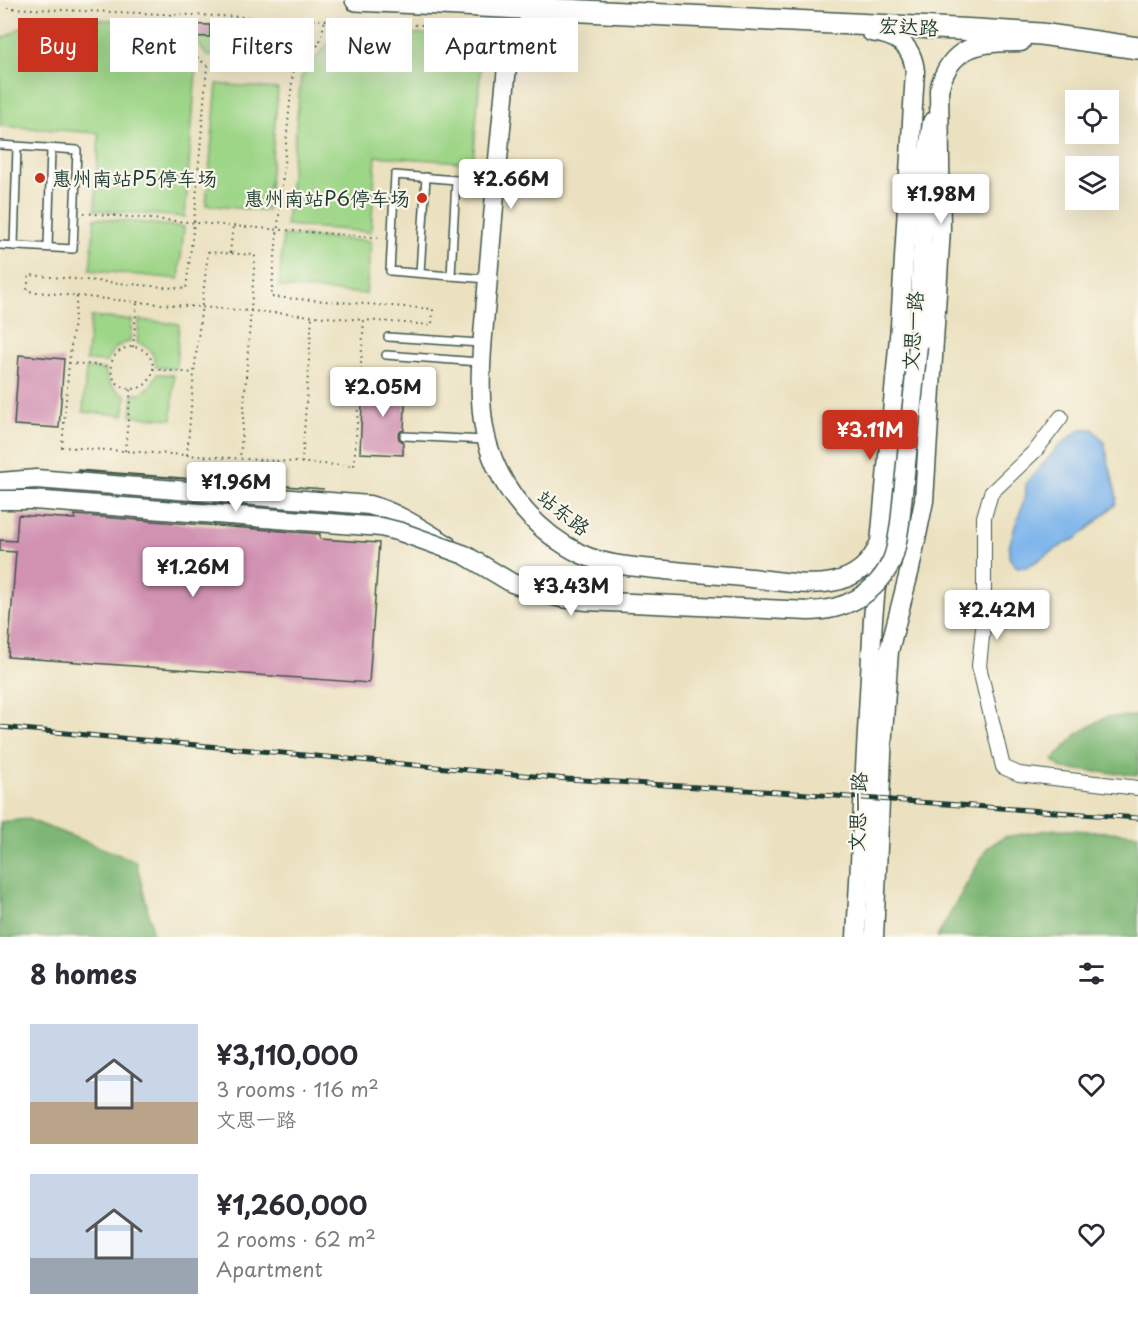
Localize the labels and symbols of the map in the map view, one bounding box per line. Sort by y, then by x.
street label: 宏达路 [878,9,941,43]
pin: ¥2.66M [462,159,560,210]
place label: 惠州南站P5停车场 [52,163,217,193]
marker: 惠州南站P5停车场 [33,171,47,185]
pin: ¥1.98M [892,174,990,225]
place label: 惠州南站P6停车场 [244,183,410,213]
marker: 惠州南站P6停车场 [415,191,429,205]
street label: 文思一路 [894,289,930,372]
pin: ¥2.05M [334,367,432,418]
pin: ¥3.11M [821,410,919,461]
pin: ¥1.96M [187,462,285,513]
street label: 站东路 [531,482,598,543]
pin: ¥1.26M [144,547,242,598]
pin: ¥3.43M [522,566,620,617]
pin: ¥2.42M [948,590,1046,641]
street label: 文思一路 [841,771,873,852]

